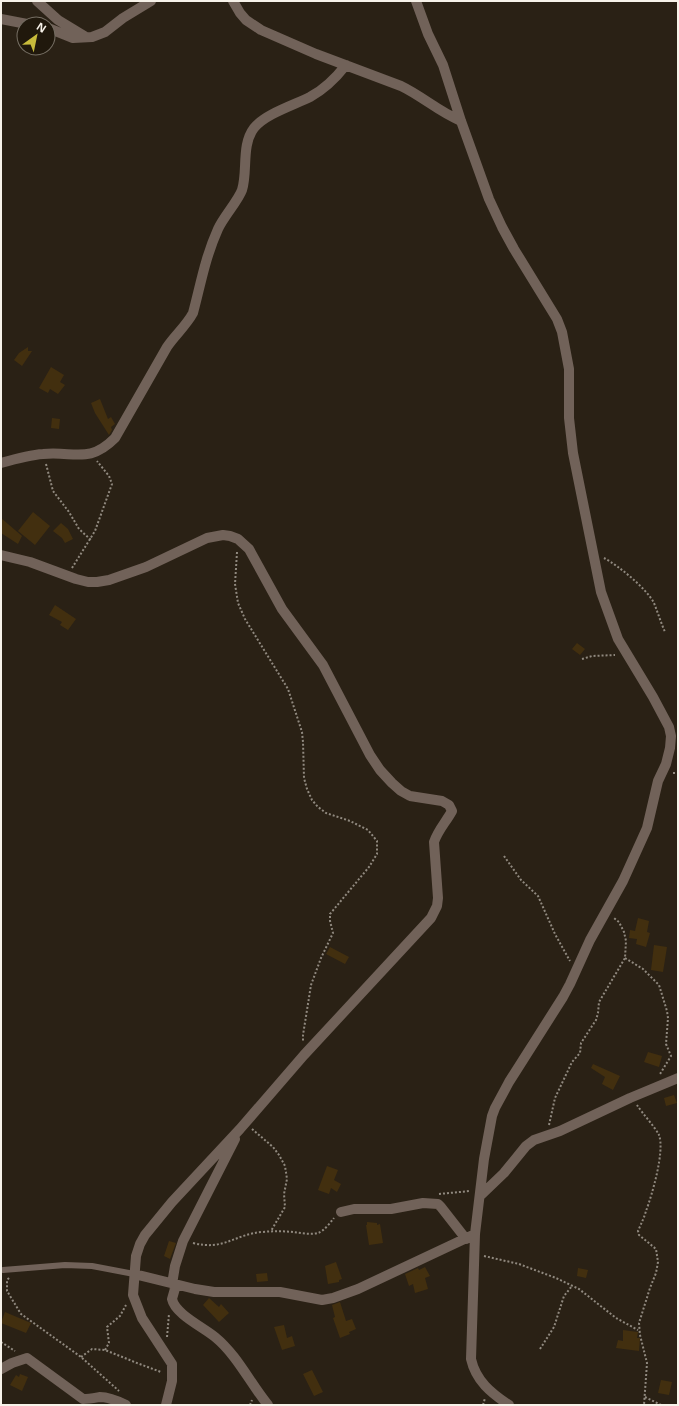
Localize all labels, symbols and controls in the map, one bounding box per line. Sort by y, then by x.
north arrow [16,16,56,56]
text: N [34,18,50,36]

